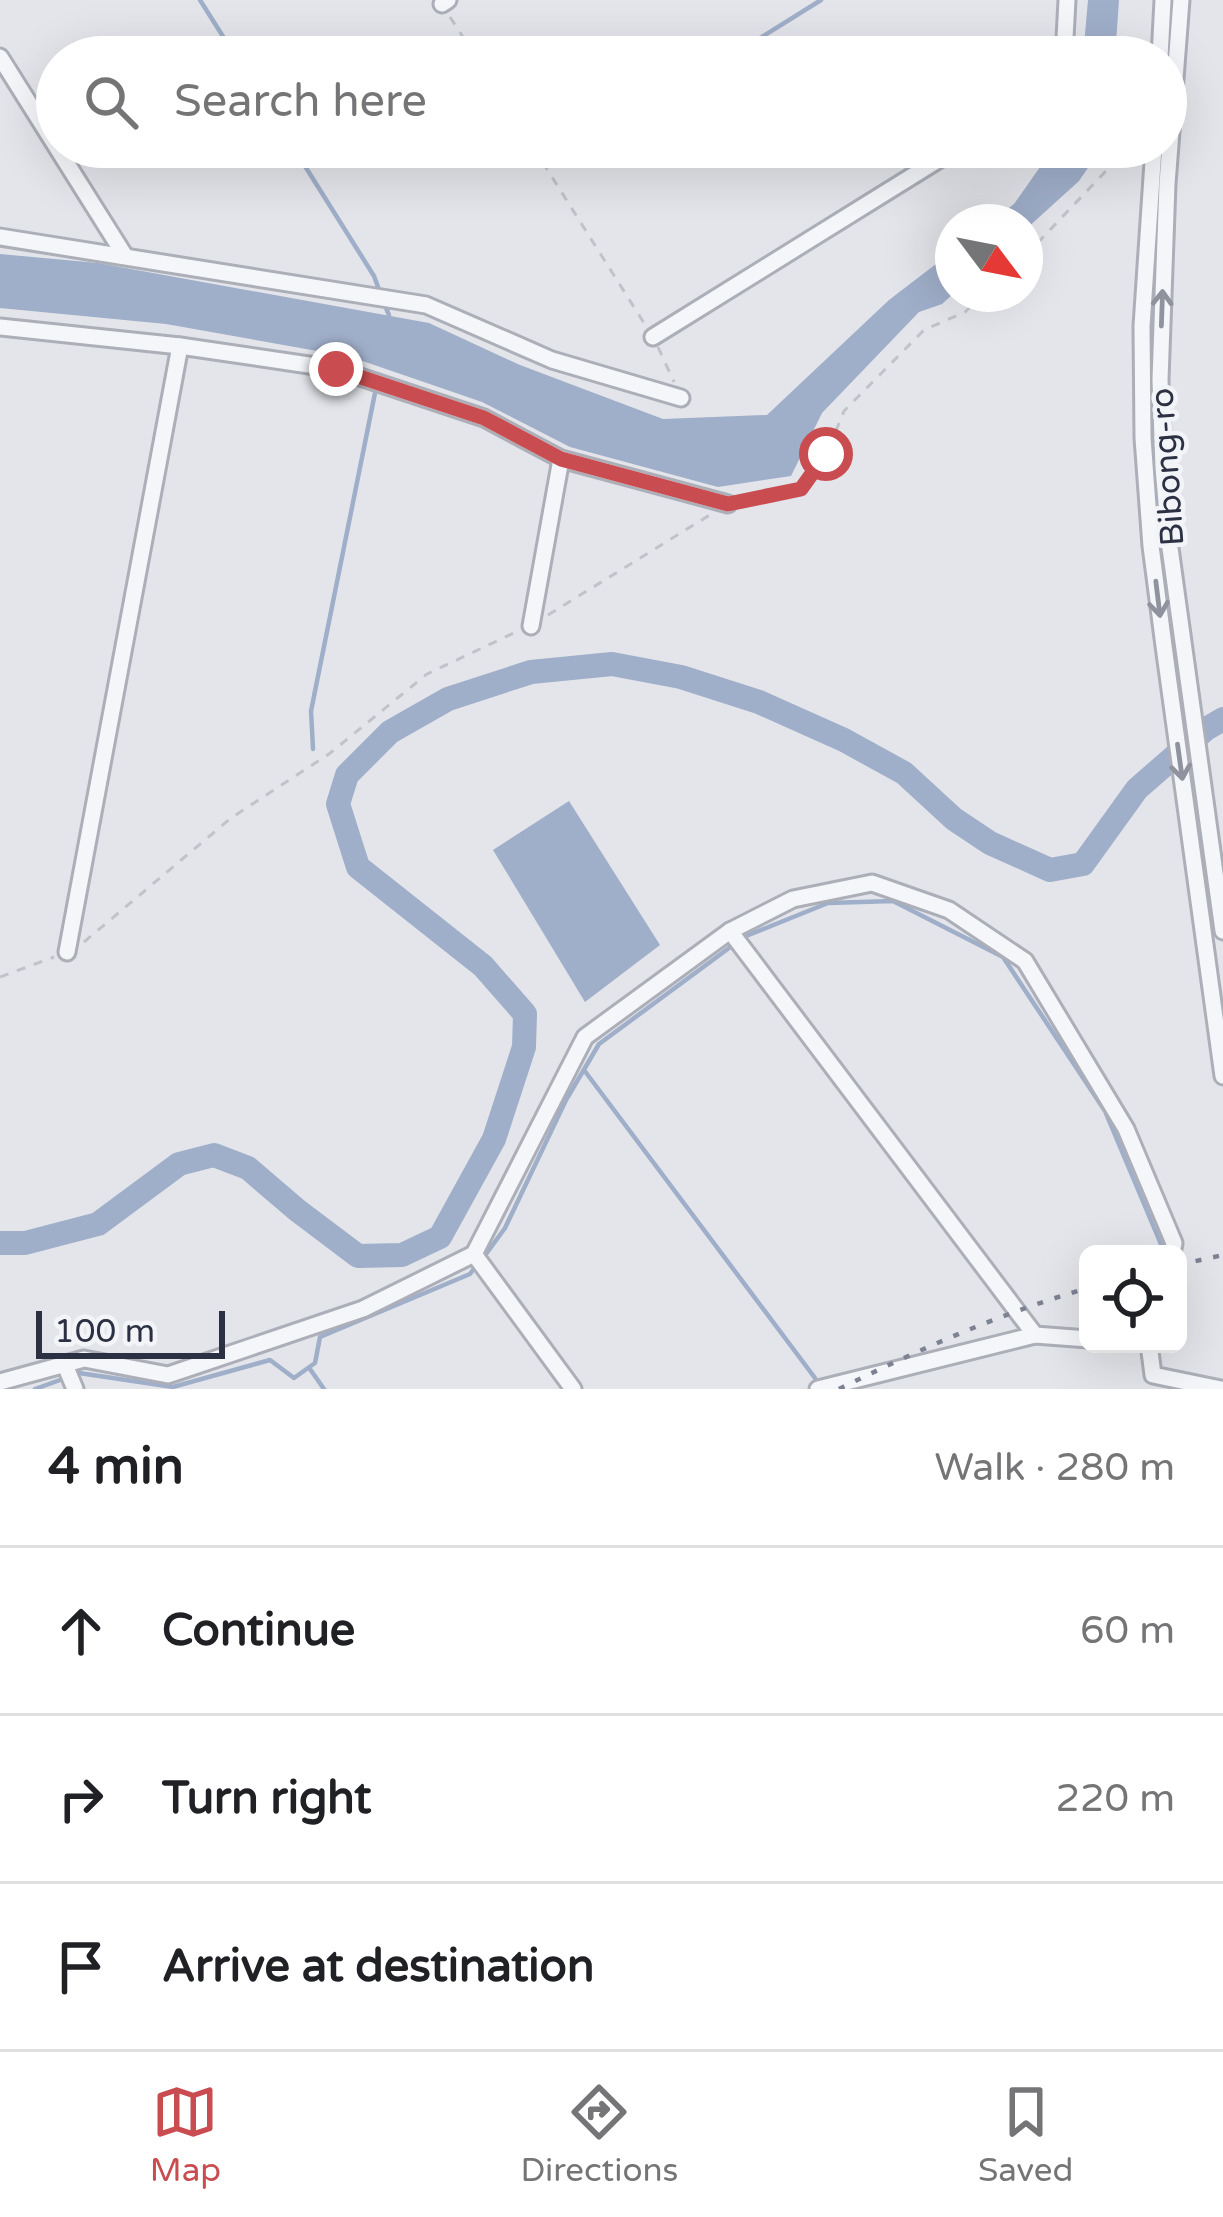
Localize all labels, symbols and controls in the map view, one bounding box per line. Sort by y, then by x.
search box [36,36,1187,168]
icon: search [78,69,144,135]
text: Search here [174,75,427,129]
north arrow [935,204,1043,312]
one-way arrow [1151,289,1174,328]
route end [309,342,363,396]
street label: Bibong-ro [1143,387,1192,547]
route start [799,427,853,481]
one-way arrow [1147,579,1169,618]
one-way arrow [1169,742,1191,781]
map controls [1079,1245,1187,1353]
button: locate [1079,1245,1187,1353]
scale bar [36,1305,225,1358]
text: 100 m [54,1312,155,1351]
text: 4 min [48,1436,184,1498]
text: Walk · 280 m [934,1444,1175,1491]
icon: ahead [48,1598,114,1664]
text: Continue [162,1604,355,1658]
text: 60 m [1080,1607,1175,1654]
icon: right [48,1766,114,1832]
text: Turn right [162,1772,371,1826]
text: 220 m [1056,1775,1175,1822]
icon: arrive [48,1934,114,2000]
text: Arrive at destination [162,1940,594,1994]
tab: Map [150,2079,221,2190]
tab: Directions [521,2079,678,2190]
tab: Saved [978,2079,1073,2190]

